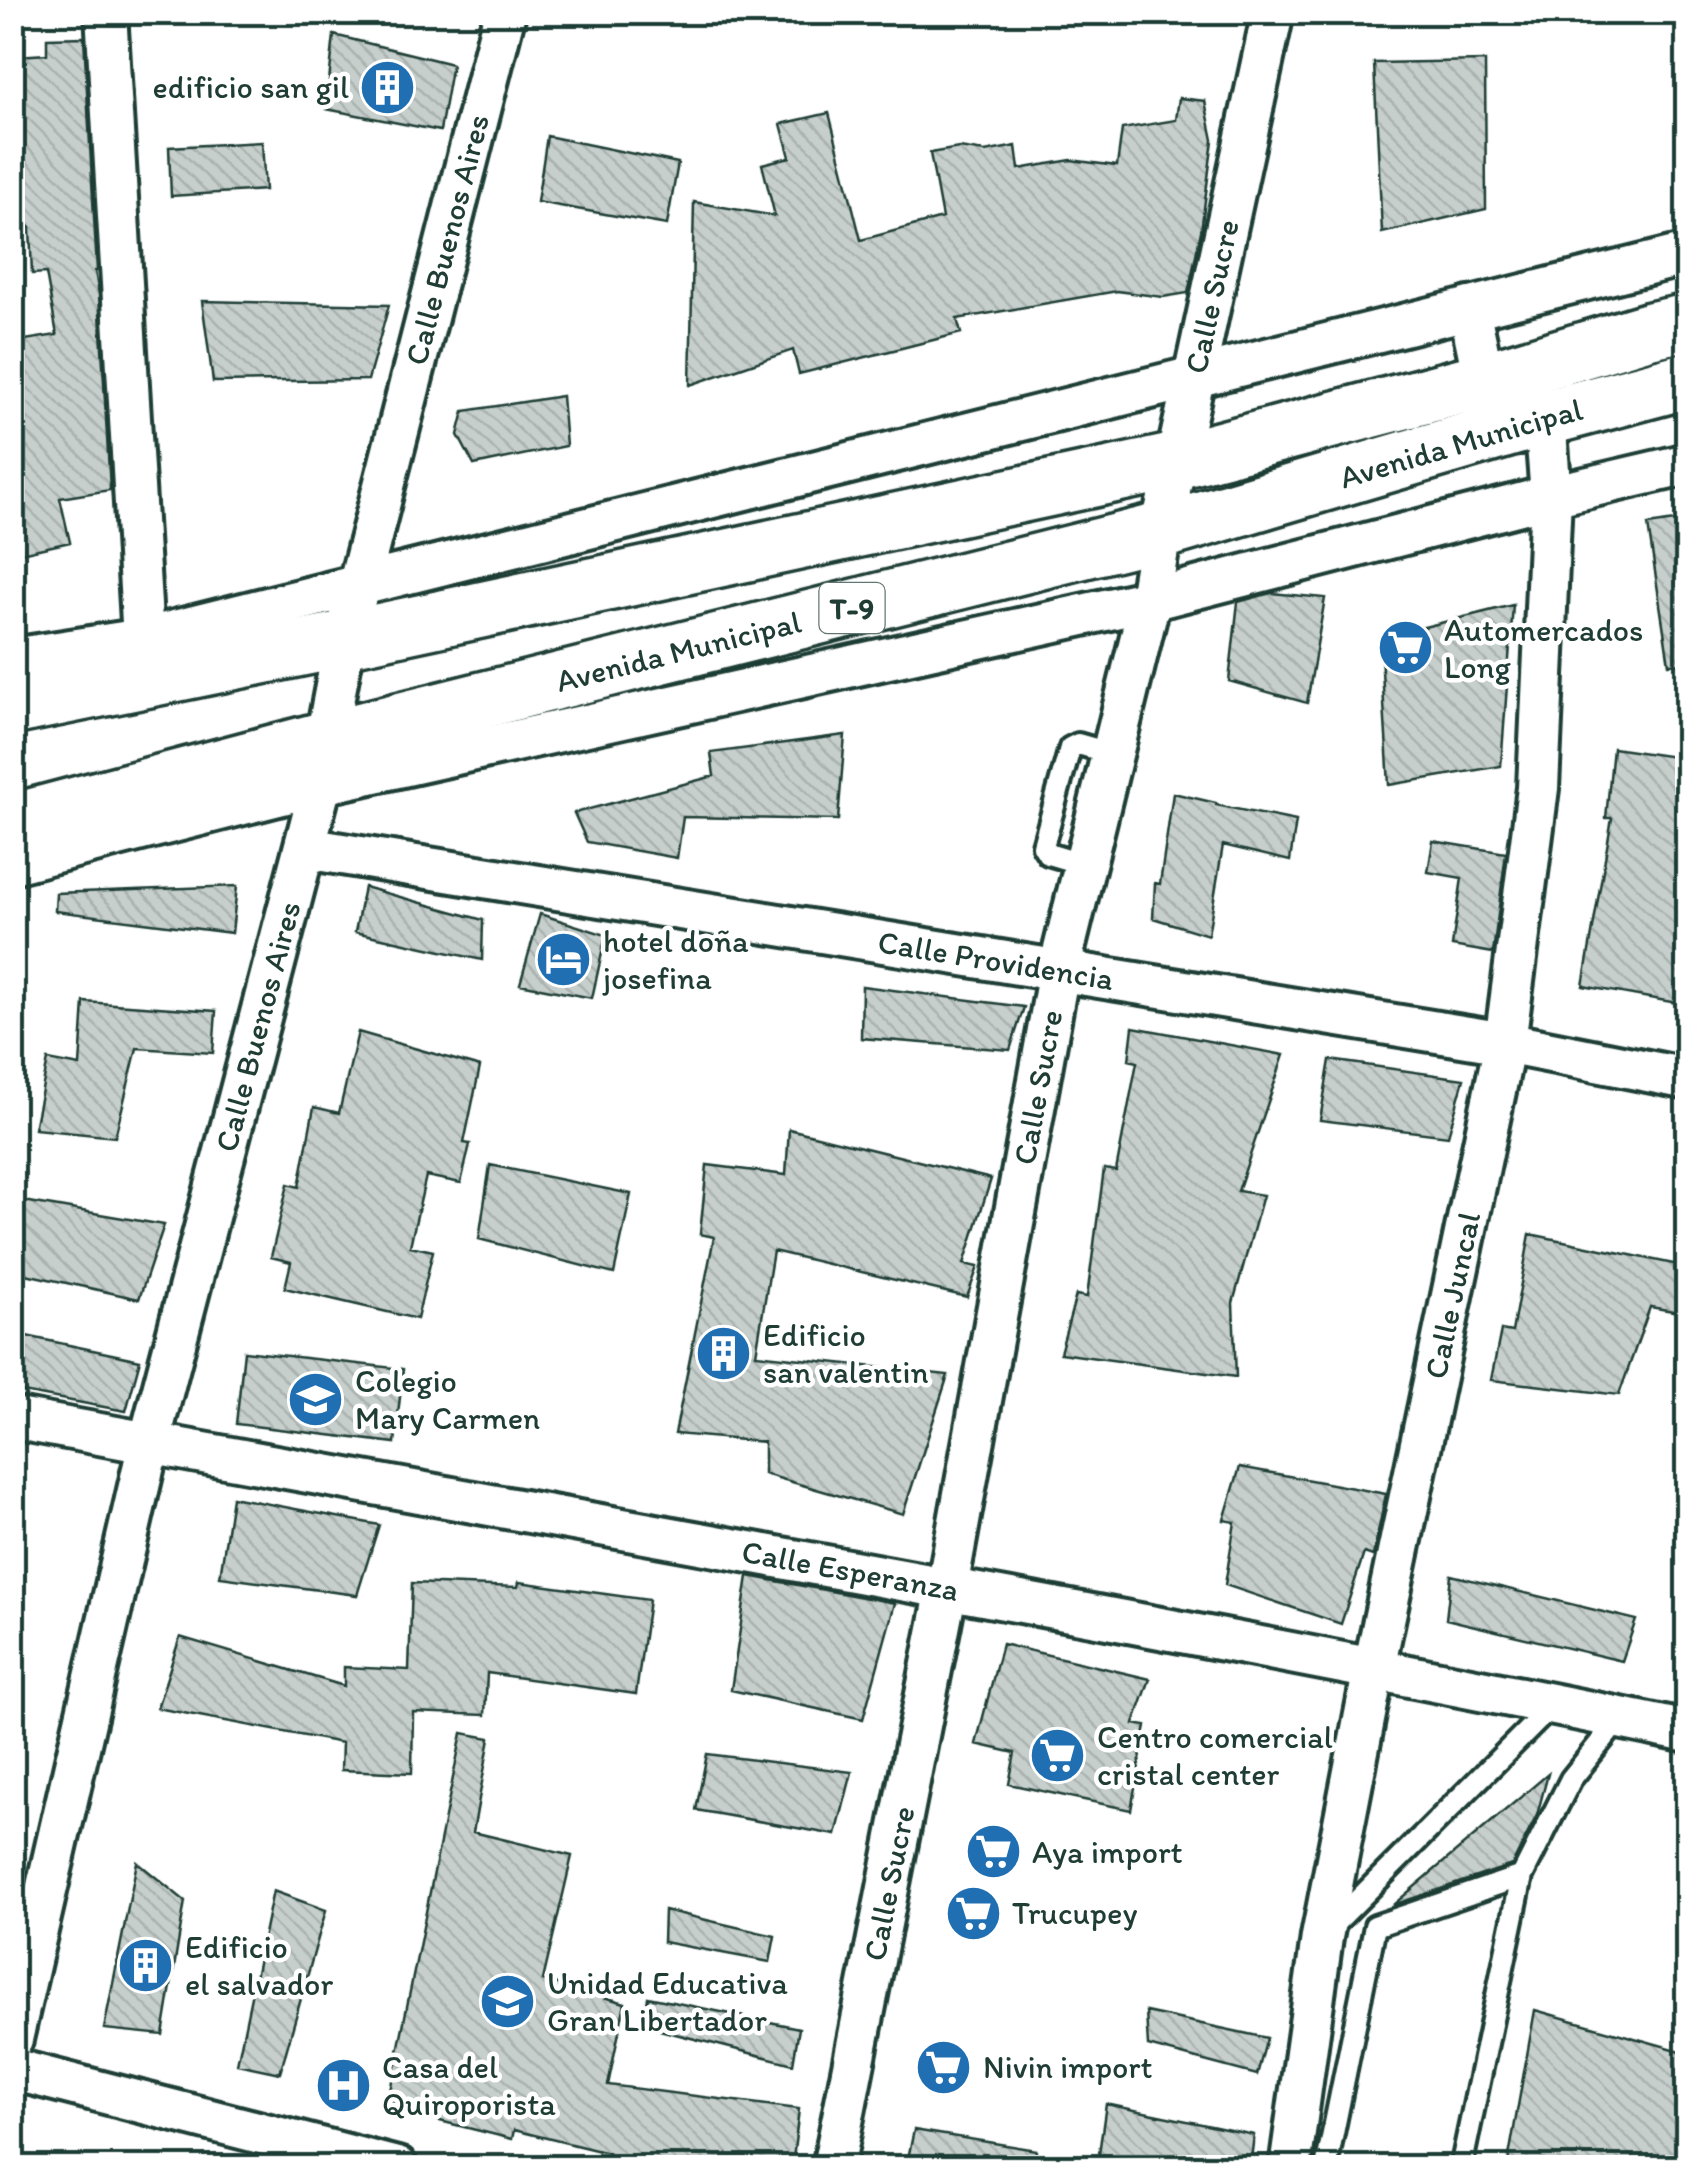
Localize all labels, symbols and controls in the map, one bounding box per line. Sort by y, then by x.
building icon: edificio san gil [358,57,418,117]
place label: edificio san gil [152,68,349,106]
street label: Calle Buenos Aires [397,110,497,369]
street label: Calle Sucre [1177,216,1247,377]
street label: Avenida Municipal [1335,390,1587,496]
road number: T-9 [820,583,884,633]
street label: Avenida Municipal [552,602,805,700]
place label: Automercados Long [1444,611,1644,686]
supermarket icon: Automercados Long [1375,618,1435,678]
street label: Calle Buenos Aires [207,897,309,1156]
place label: hotel doña josefina [602,922,749,997]
street label: Calle Providencia [875,922,1117,998]
hotel icon: hotel doña josefina [534,929,594,989]
street label: Calle Sucre [1005,1007,1070,1168]
street label: Calle Juncal [1416,1209,1488,1382]
place label: Edificio san valentin [763,1316,929,1391]
building icon: Edificio san valentin [694,1323,754,1383]
place label: Colegio Mary Carmen [355,1362,540,1437]
school or university icon: Colegio Mary Carmen [286,1369,346,1429]
street label: Calle Esperanza [739,1532,962,1609]
place label: Centro comercial cristal center [1097,1718,1333,1793]
supermarket icon: Centro comercial cristal center [1028,1725,1088,1785]
street label: Calle Sucre [855,1803,923,1964]
supermarket icon: Aya import [963,1822,1023,1882]
place label: Aya import [1032,1833,1183,1871]
supermarket icon: Trucupey [943,1883,1003,1943]
place label: Trucupey [1012,1894,1137,1932]
place label: Edificio el salvador [185,1928,333,2003]
building icon: Edificio el salvador [116,1935,176,1995]
place label: Unidad Educativa Gran Libertador [547,1964,788,2039]
school or university icon: Unidad Educativa Gran Libertador [478,1971,538,2031]
supermarket icon: Nivin import [914,2037,974,2097]
place label: Casa del Quiroporista [382,2048,556,2123]
place label: Nivin import [983,2048,1153,2086]
hospital icon: Casa del Quiroporista [313,2055,373,2115]

